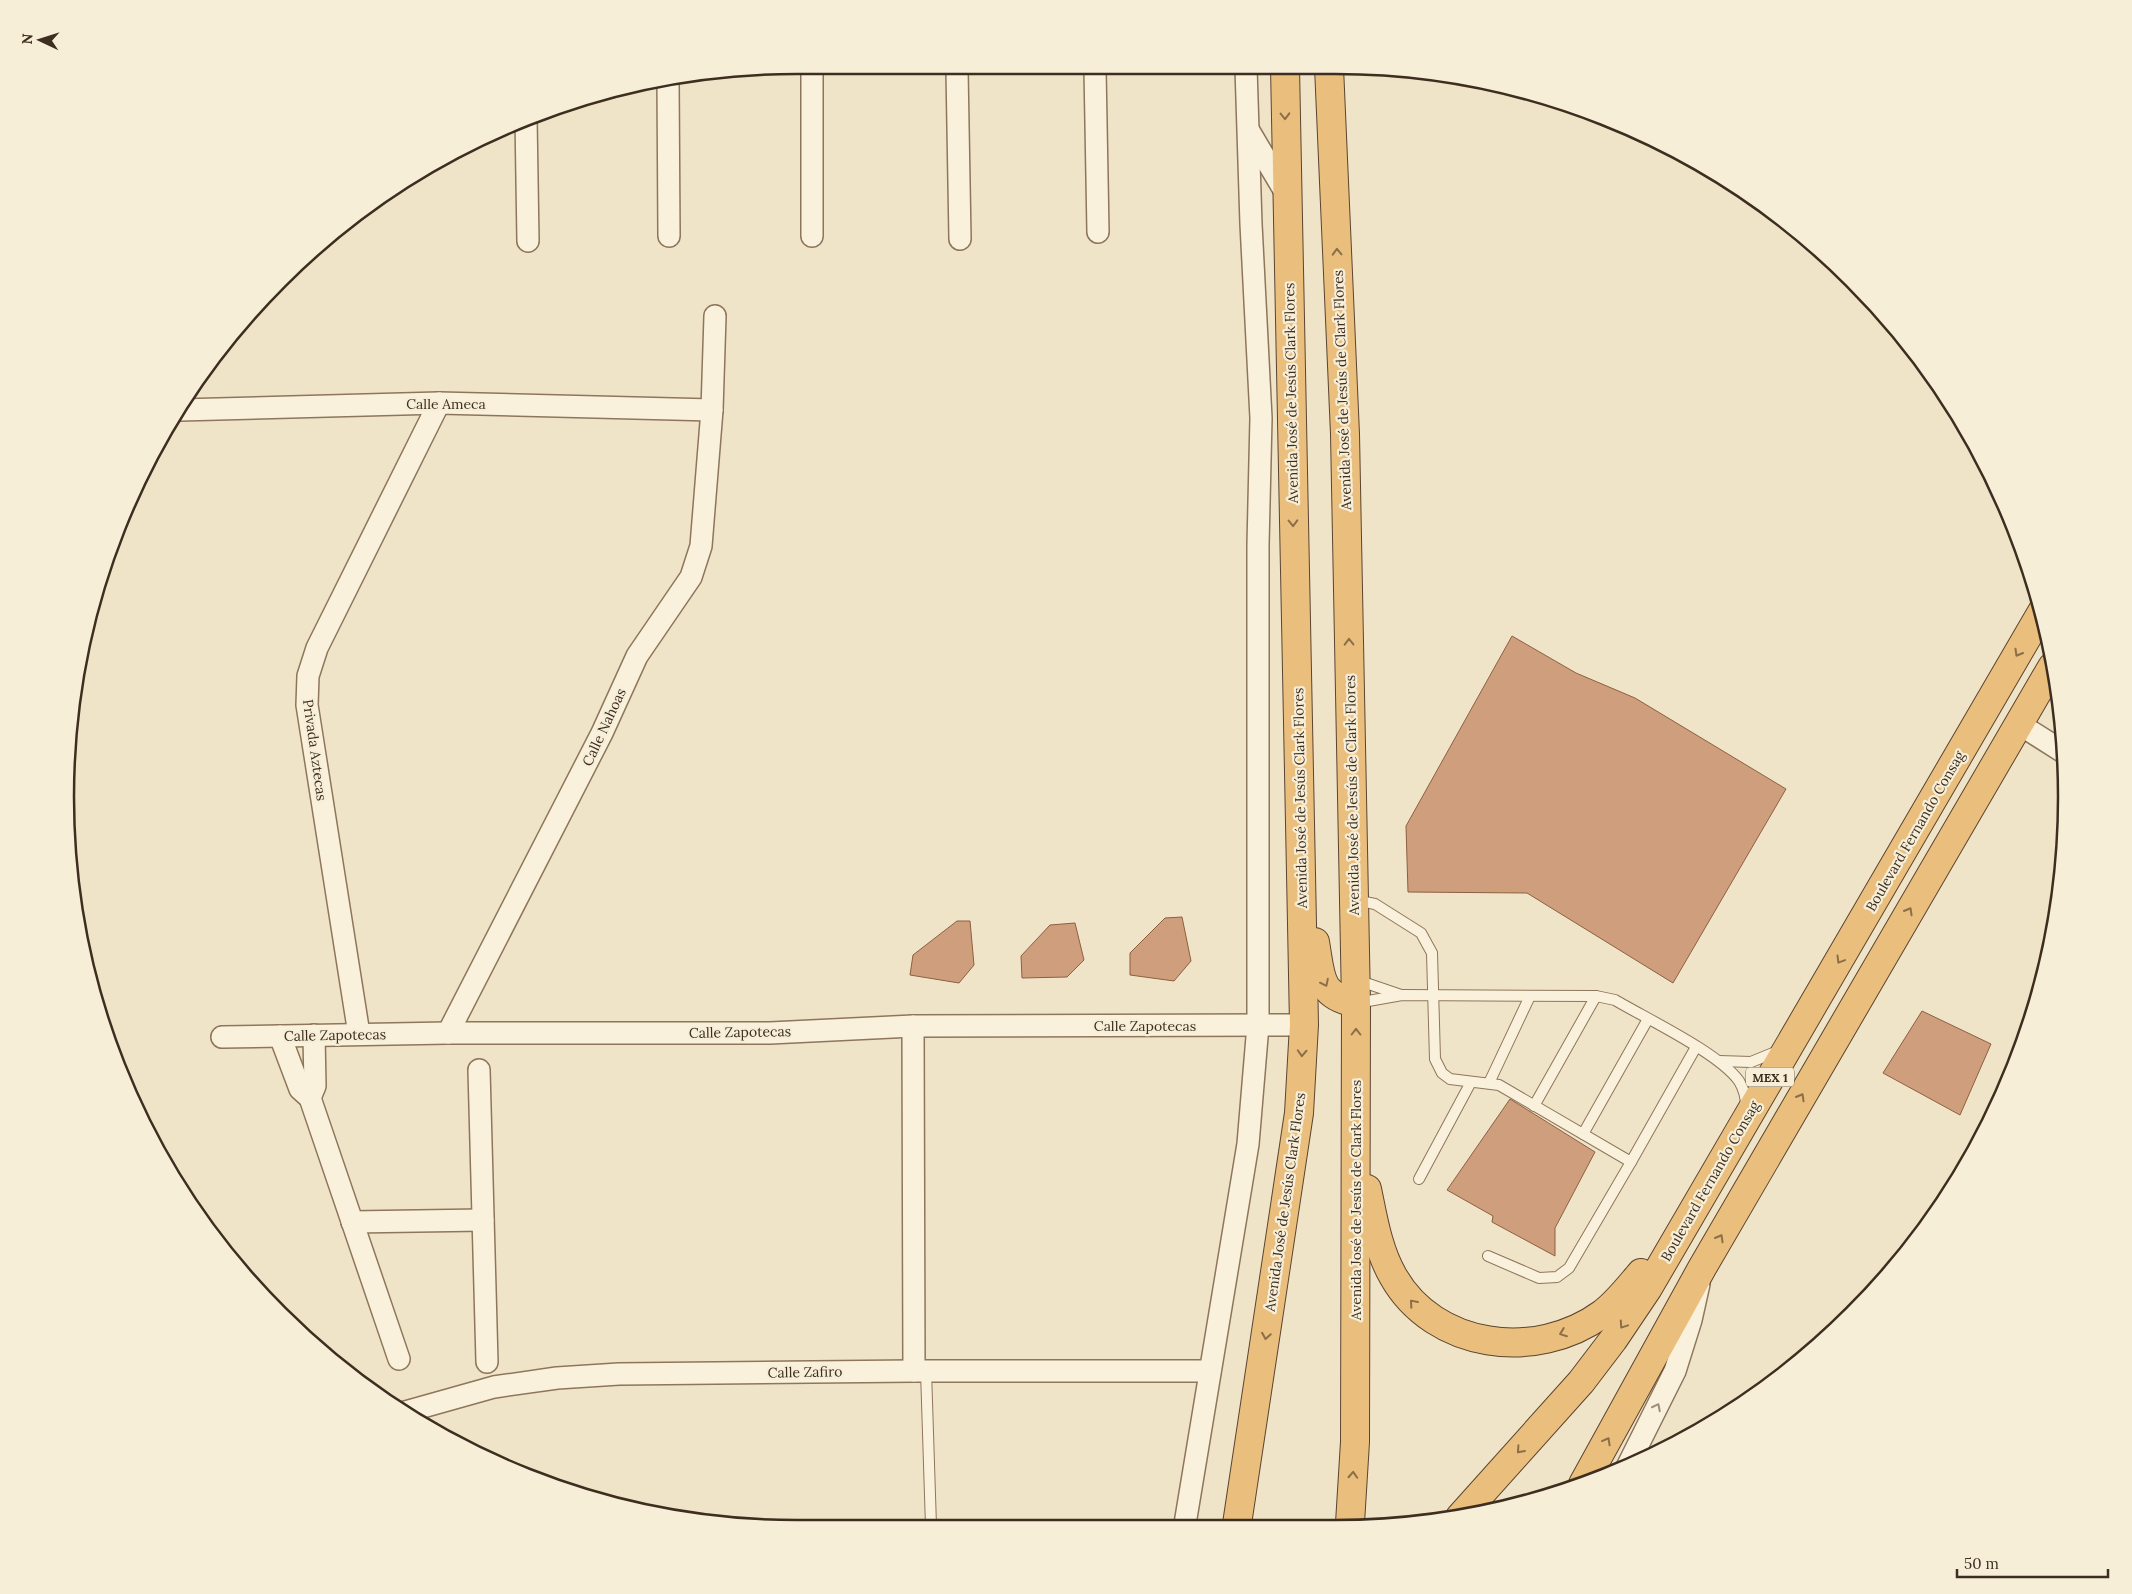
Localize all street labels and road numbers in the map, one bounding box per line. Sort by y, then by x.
street label: Avenida José de Jesús de Clark Flores [1329,270,1355,511]
street label: Avenida José de Jesús Clark Flores [1280,282,1302,505]
street label: Calle Ameca [406,395,486,413]
street label: Avenida José de Jesús de Clark Flores [1341,675,1363,916]
street label: Calle Nahoas [578,685,630,769]
street label: Avenida José de Jesús Clark Flores [1289,687,1311,910]
street label: Privada Aztecas [299,698,331,802]
street label: Boulevard Fernando Consag [1862,747,1968,914]
street label: Calle Zapotecas [1094,1017,1196,1035]
street label: Calle Zapotecas [689,1022,791,1042]
street label: Calle Zapotecas [284,1025,386,1045]
road number: MEX 1 [1746,1068,1794,1086]
street label: Avenida José de Jesús de Clark Flores [1347,1080,1365,1321]
street label: Avenida José de Jesús Clark Flores [1261,1091,1309,1314]
street label: Boulevard Fernando Consag [1657,1097,1763,1264]
street label: Calle Zafiro [768,1362,842,1382]

